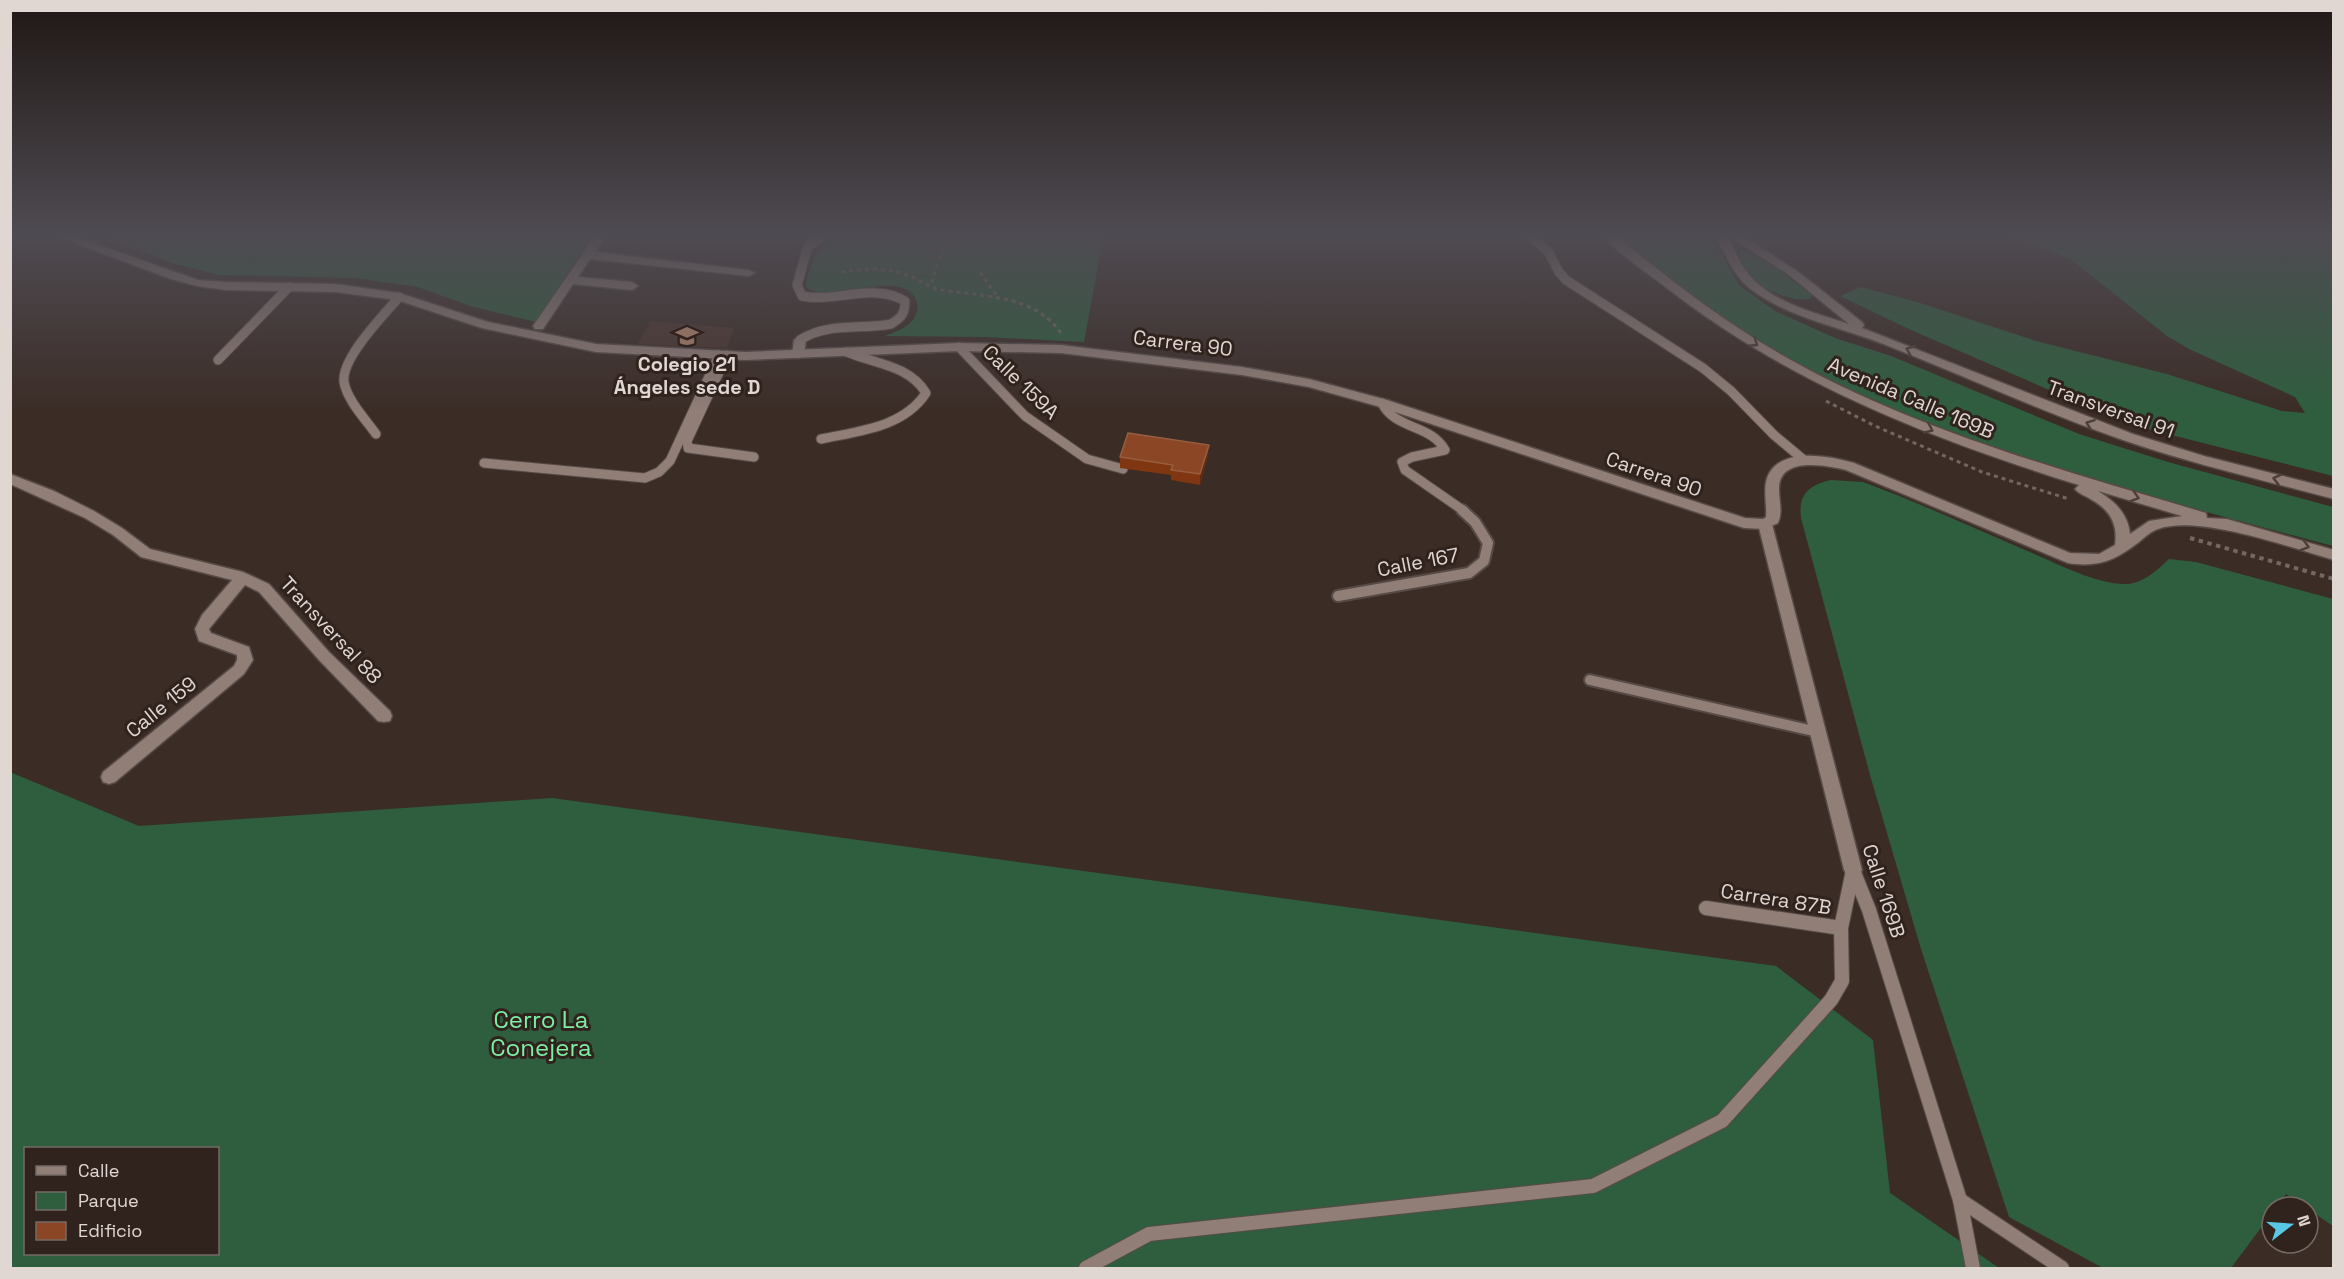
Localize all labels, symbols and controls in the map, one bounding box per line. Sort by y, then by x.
school or university icon: Colegio 21 Ángeles sede D [674,323,700,349]
street label: Carrera 90 [1132,324,1234,362]
one-way arrow [1747,336,1758,347]
street label: Calle 159A [977,339,1065,425]
one-way arrow [1905,345,1916,357]
place label: Colegio 21 Ángeles sede D [614,351,760,400]
street label: Avenida Calle 169B [1824,351,1998,445]
street label: Transversal 91 [2044,374,2178,444]
one-way arrow [2085,419,2096,431]
one-way arrow [1922,422,1933,434]
street label: Carrera 90 [1603,445,1705,503]
one-way arrow [2272,473,2282,486]
one-way arrow [2129,490,2139,502]
one-way arrow [2300,539,2310,552]
street label: Calle 167 [1375,541,1461,583]
street label: Transversal 88 [274,571,388,689]
street label: Calle 159 [120,671,202,743]
street label: Calle 169B [1857,841,1911,941]
street label: Carrera 87B [1719,877,1833,921]
park label: Cerro La Conejera [490,1004,592,1063]
legend [24,1147,219,1255]
text: Calle [78,1159,119,1182]
text: Parque [78,1189,139,1212]
north arrow [2260,1195,2320,1255]
text: N [2292,1213,2315,1229]
text: Edificio [78,1219,142,1242]

